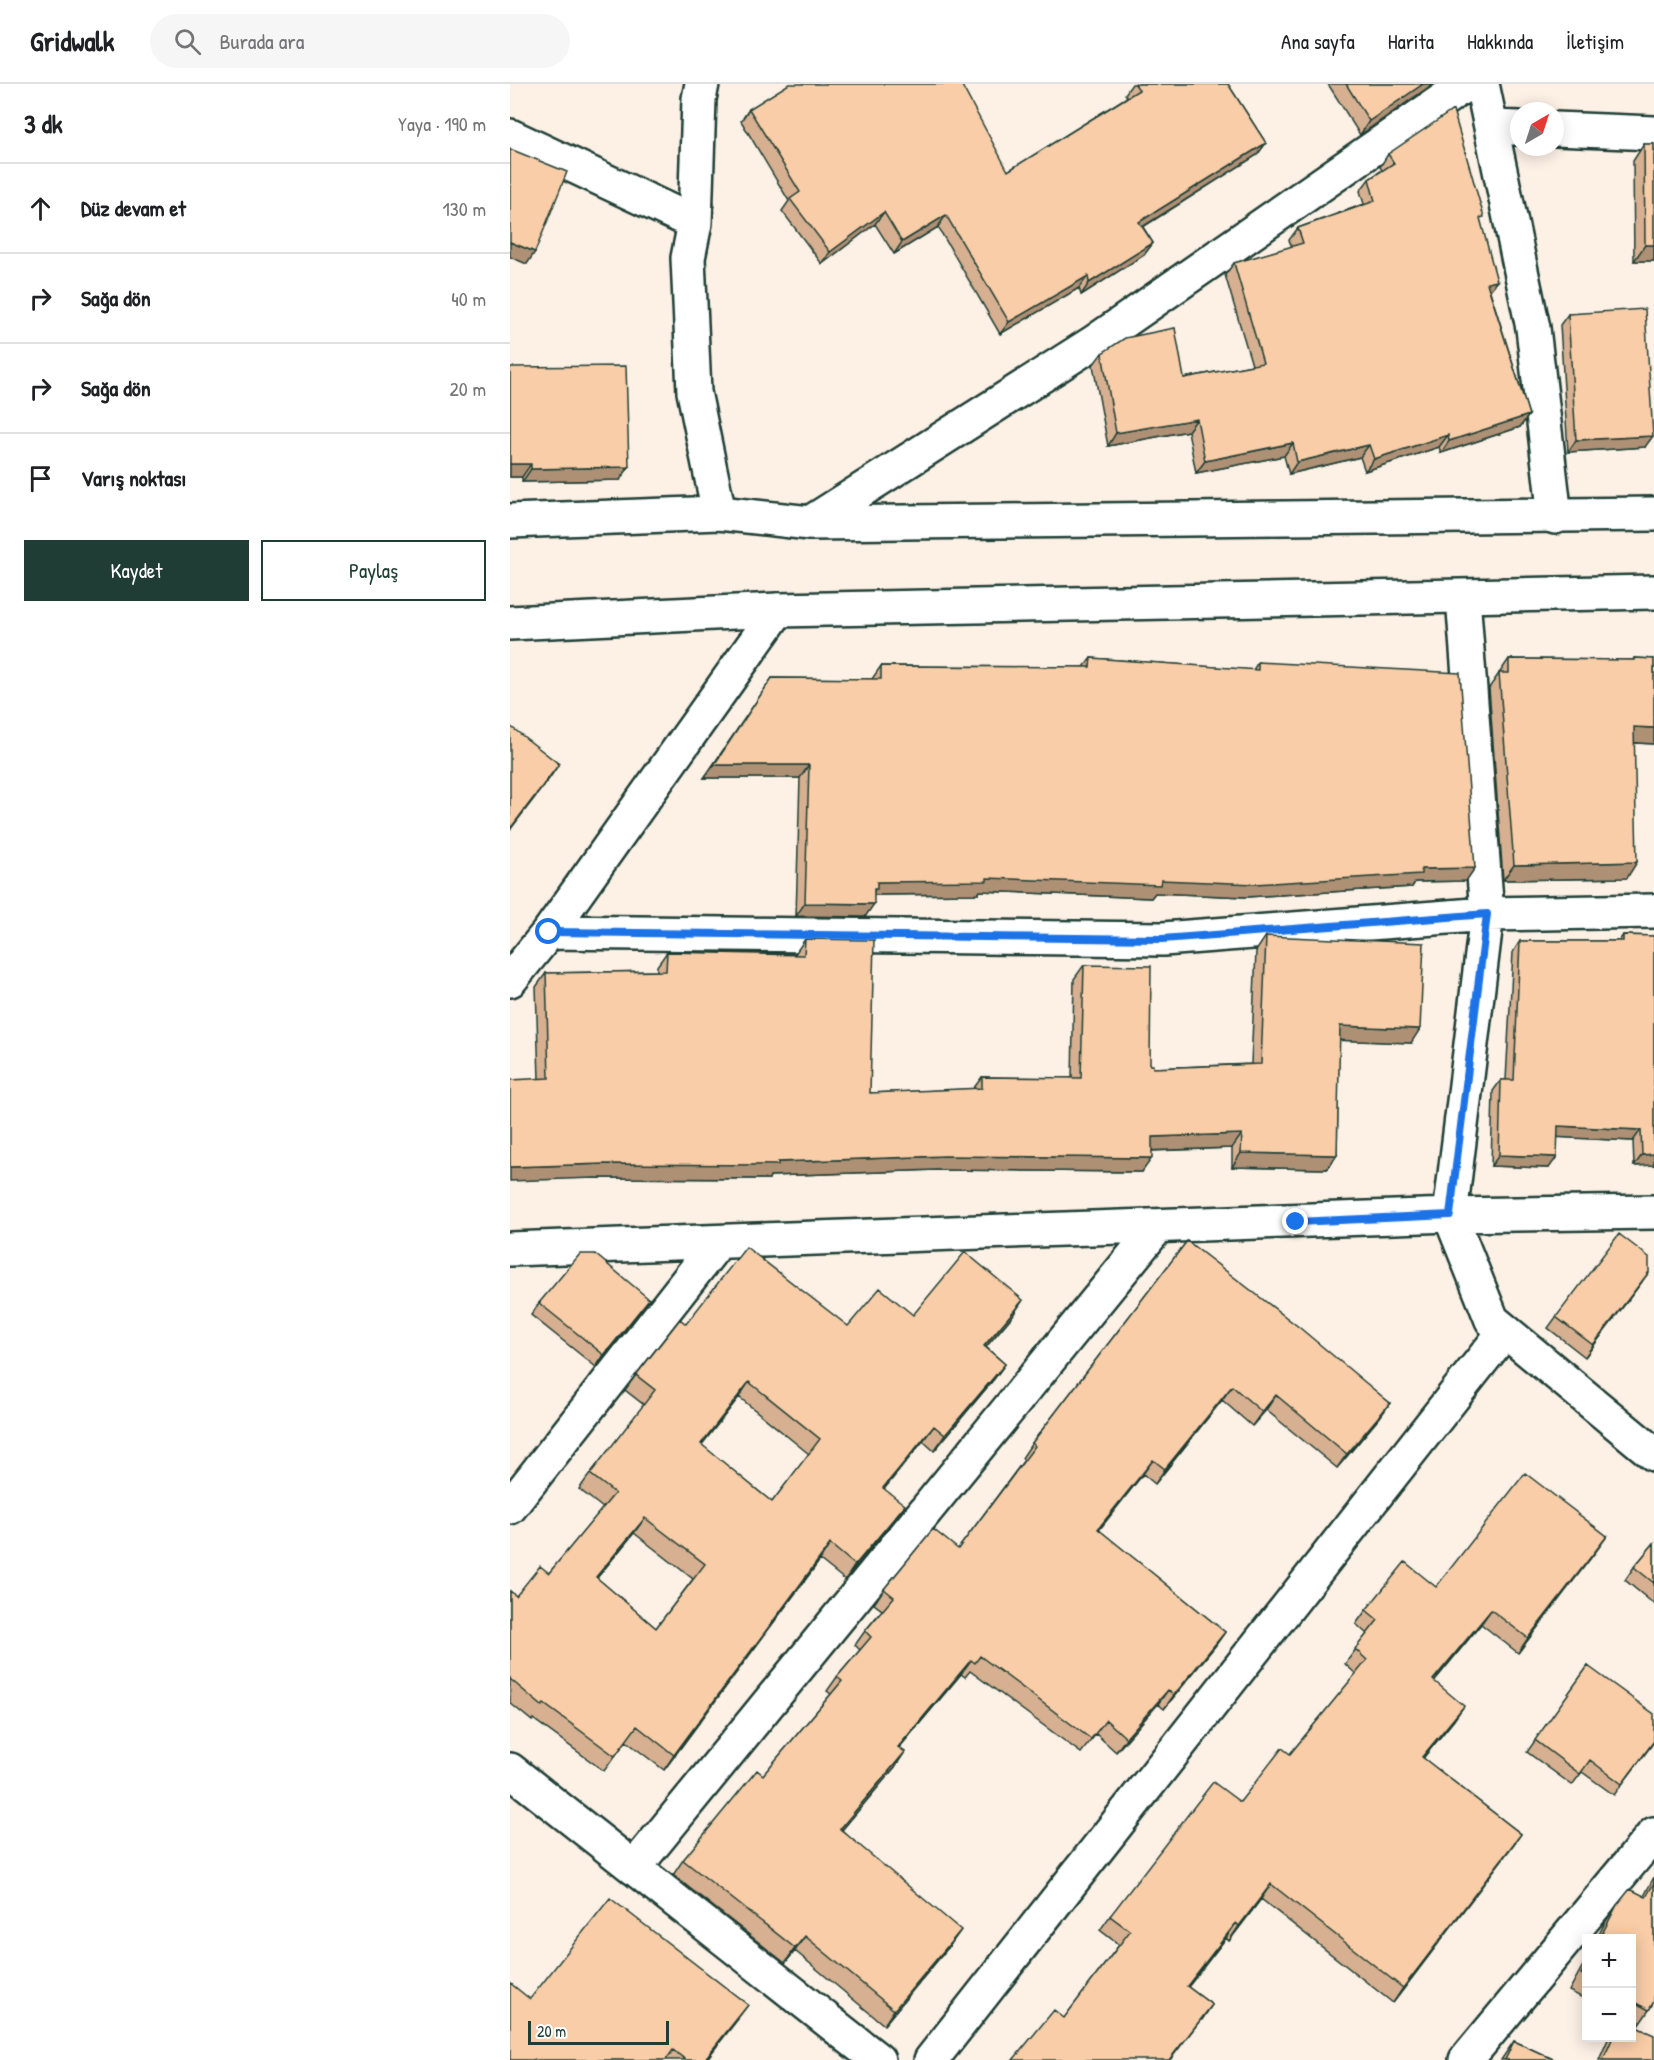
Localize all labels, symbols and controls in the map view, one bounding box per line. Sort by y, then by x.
search box [150,14,570,68]
text: Gridwalk [30,22,114,60]
icon: search [171,25,204,58]
text: Burada ara [219,26,304,56]
text: Ana sayfa [1281,27,1355,56]
text: Harita [1388,27,1434,56]
text: Hakkında [1467,27,1533,56]
text: İletişim [1566,27,1624,56]
north arrow [1510,102,1564,156]
text: 3 dk [24,106,63,141]
text: Yaya · 190 m [398,110,486,137]
icon: ahead [24,192,57,225]
text: Düz devam et [81,193,186,223]
text: 130 m [443,195,486,222]
icon: right [24,282,57,315]
text: Sağa dön [81,283,151,313]
text: 40 m [451,285,486,312]
icon: right [24,372,57,405]
text: Sağa dön [81,373,151,403]
text: 20 m [449,375,486,402]
icon: arrive [24,462,57,495]
text: Varış noktası [81,463,186,493]
button: Kaydet [24,540,249,601]
button: Paylaş [261,540,486,601]
route start [535,918,561,944]
route end [1282,1208,1308,1234]
map controls [1582,1934,1636,2042]
button: + [1582,1934,1636,1988]
button: − [1582,1988,1636,2042]
scale bar [528,2018,669,2046]
text: 20 m [537,2020,566,2042]

